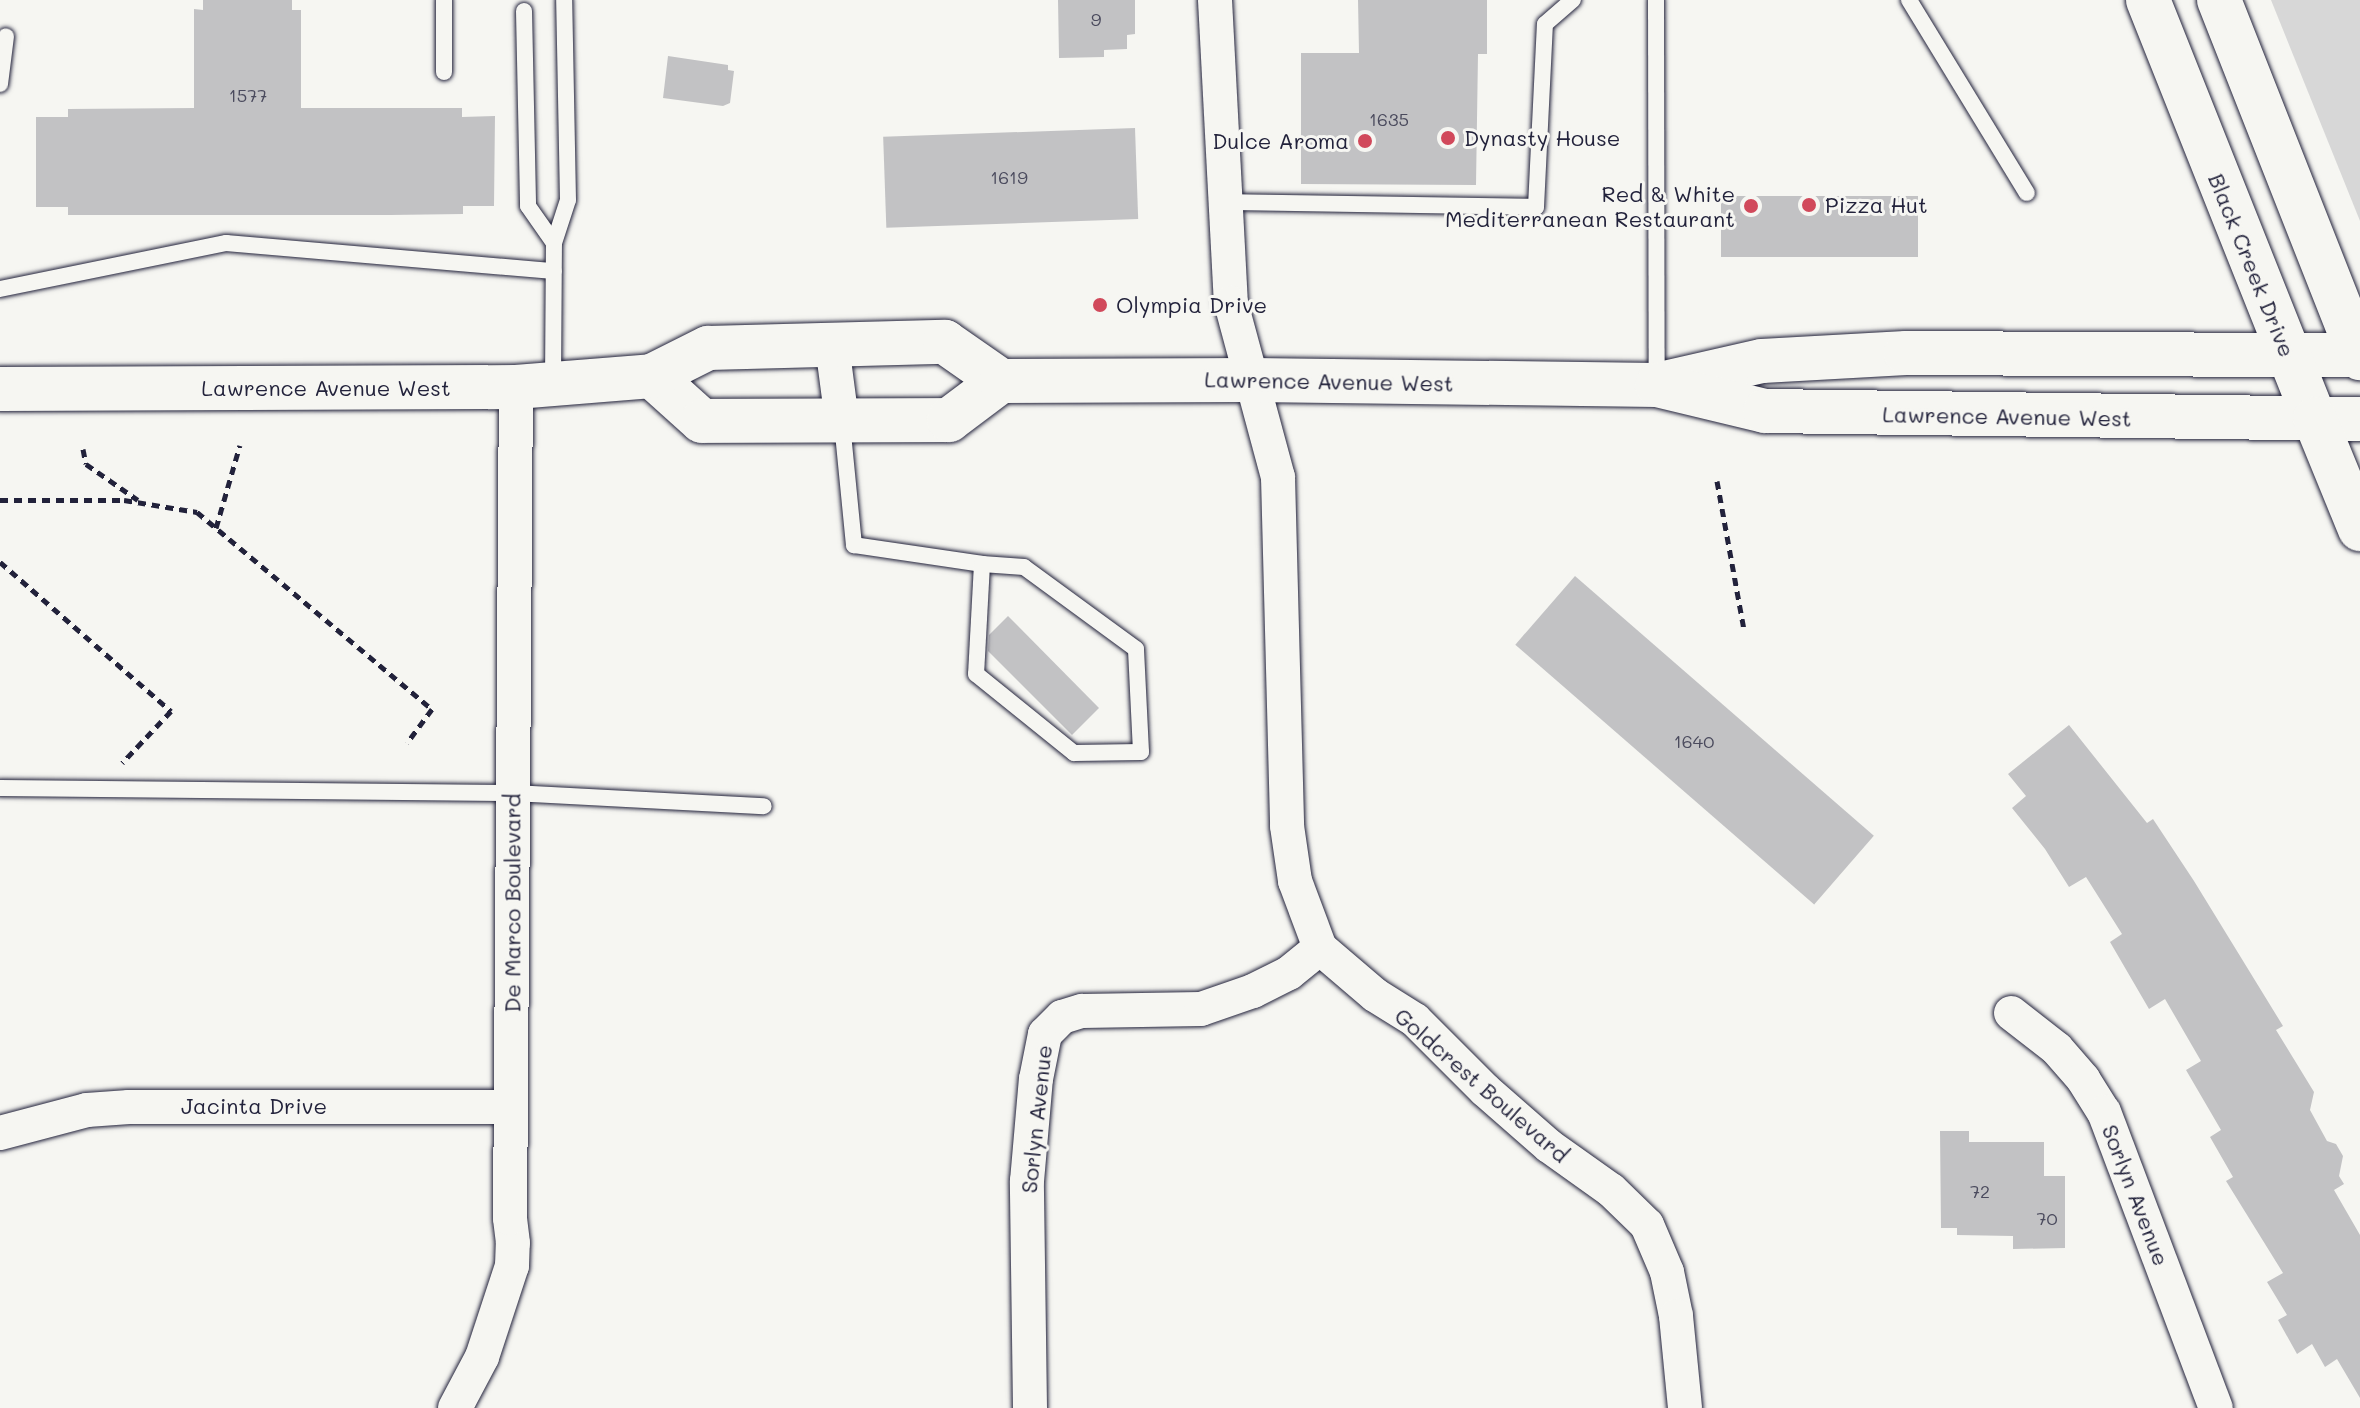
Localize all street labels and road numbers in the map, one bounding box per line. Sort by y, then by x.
street label: Black Creek Drive [2203,169,2301,361]
street label: Lawrence Avenue West [1204,366,1454,396]
street label: Lawrence Avenue West [201,375,451,401]
street label: Lawrence Avenue West [1882,401,2132,431]
street label: De Marco Boulevard [499,793,525,1013]
street label: Goldcrest Boulevard [1390,1002,1574,1168]
street label: Sorlyn Avenue [1015,1044,1057,1194]
street label: Jacinta Drive [181,1093,327,1119]
street label: Sorlyn Avenue [2097,1121,2175,1269]

